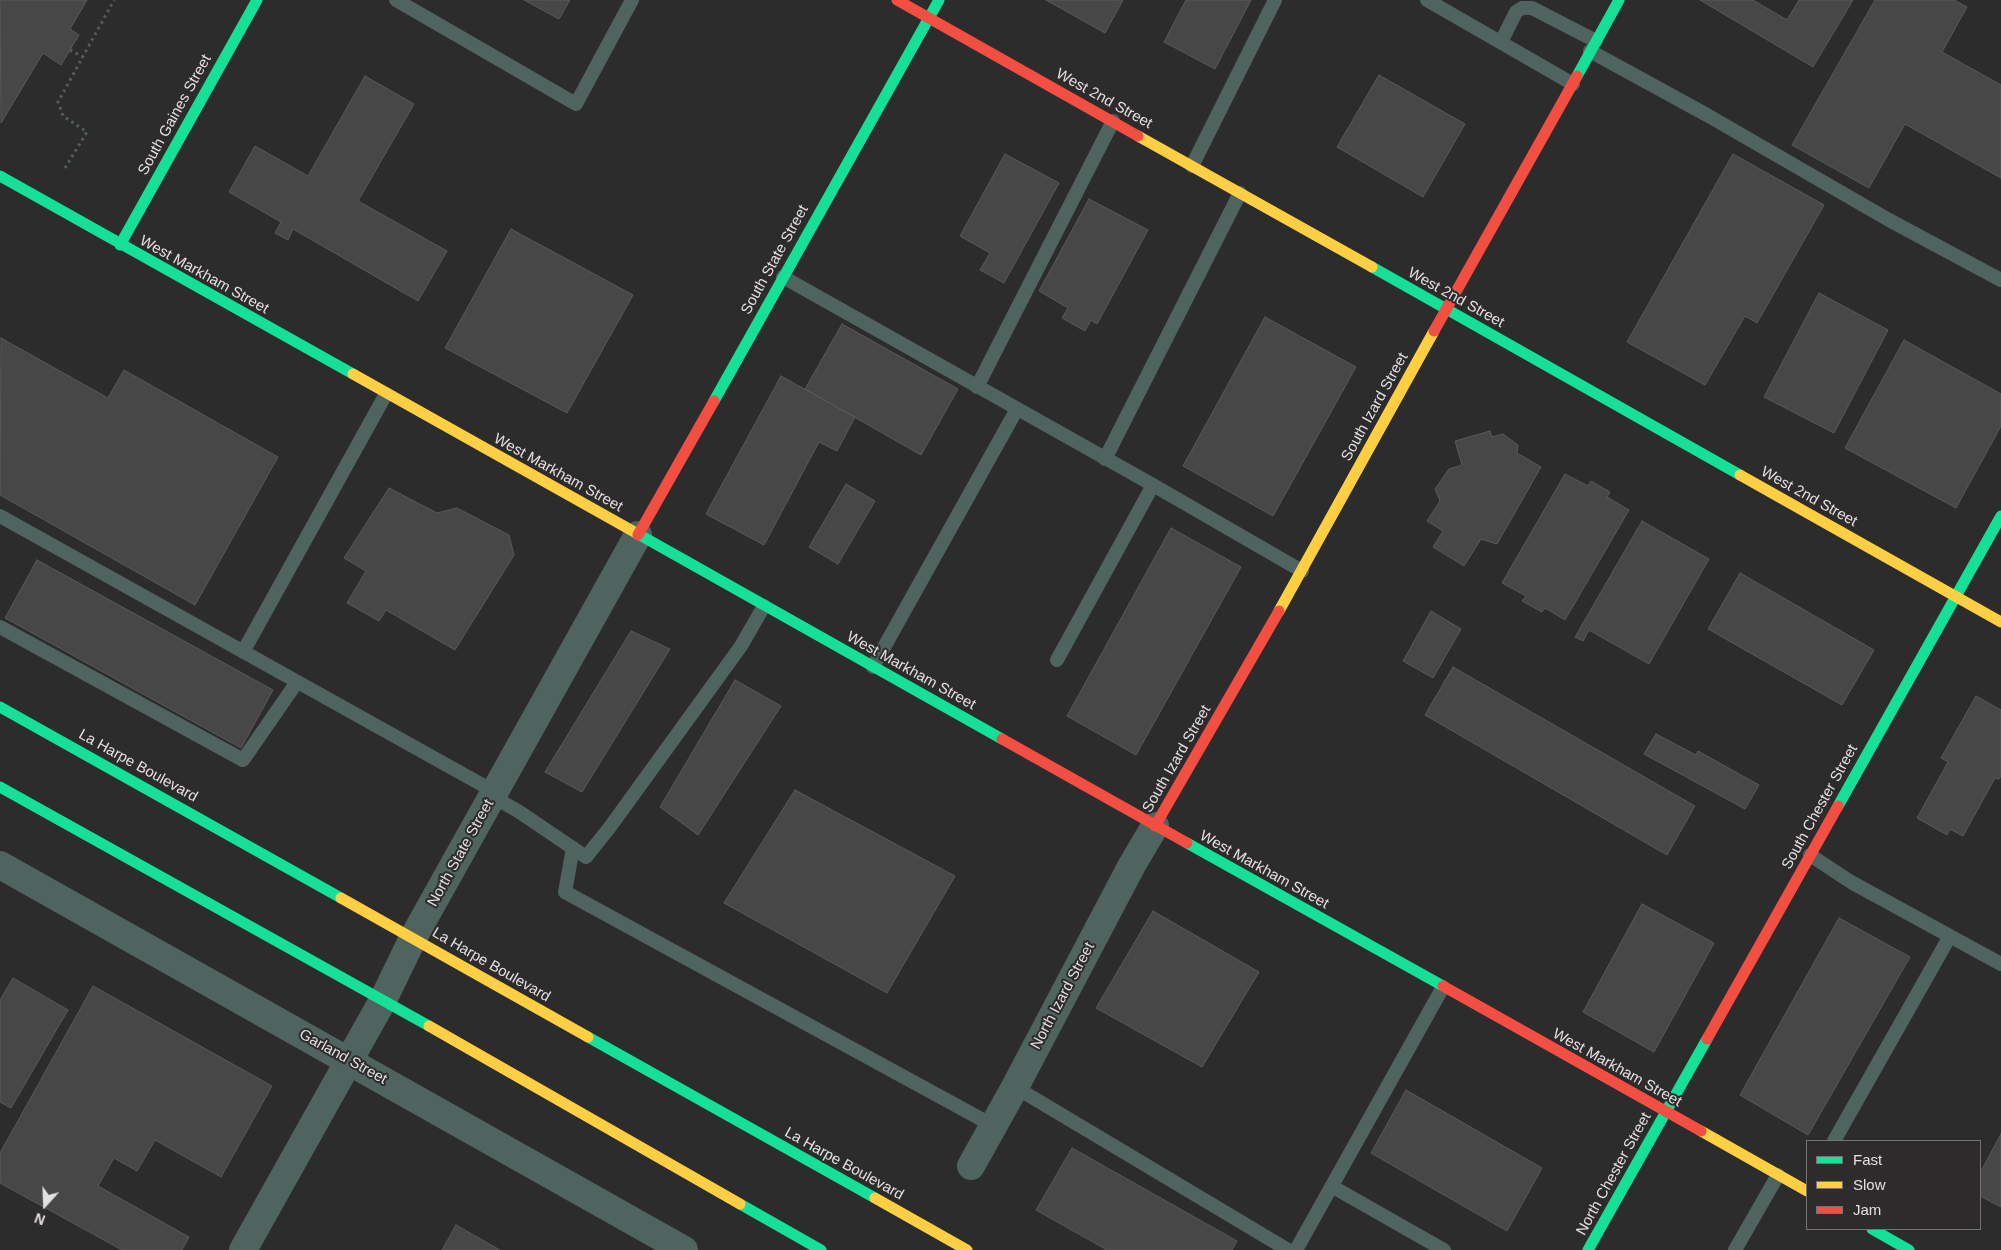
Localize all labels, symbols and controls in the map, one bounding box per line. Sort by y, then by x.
street label: South Gaines Street [134,52,216,178]
street label: West 2nd Street [1053,65,1155,133]
street label: South State Street [737,202,813,318]
street label: West Markham Street [136,232,272,318]
street label: West 2nd Street [1405,264,1507,332]
street label: South Izard Street [1338,350,1412,464]
street label: West Markham Street [490,430,626,516]
street label: West 2nd Street [1758,463,1860,531]
street label: West Markham Street [843,628,979,714]
street label: South Izard Street [1139,702,1215,816]
street label: La Harpe Boulevard [75,726,201,806]
street label: South Chester Street [1778,741,1862,873]
street label: North State Street [424,796,498,910]
street label: West Markham Street [1196,827,1332,913]
street label: La Harpe Boulevard [429,924,553,1006]
street label: North Izard Street [1027,940,1099,1052]
street label: Garland Street [296,1025,390,1089]
street label: West Markham Street [1549,1025,1685,1111]
street label: North Chester Street [1573,1109,1655,1239]
street label: La Harpe Boulevard [781,1124,907,1204]
legend [1806,1140,1981,1230]
text: Fast [1853,1151,1882,1168]
text: Slow [1853,1176,1886,1193]
north arrow [20,1180,70,1230]
text: Jam [1853,1201,1881,1218]
text: N [32,1210,47,1228]

